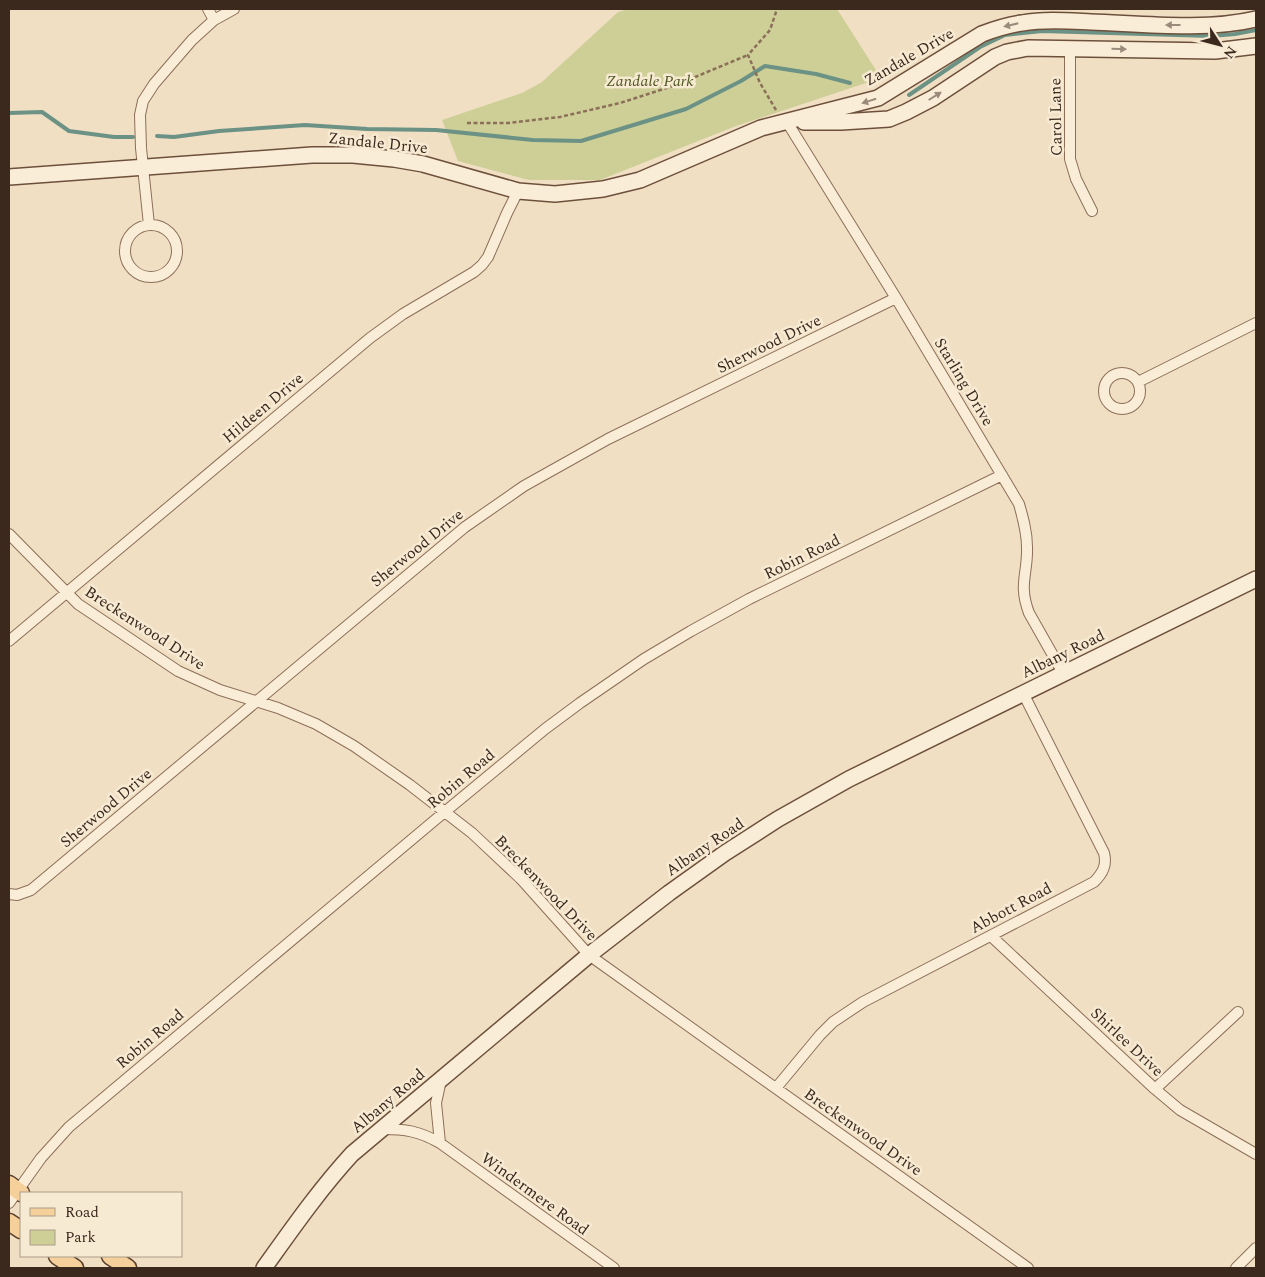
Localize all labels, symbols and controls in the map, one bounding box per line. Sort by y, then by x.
north arrow [1195,20,1245,70]
one-way arrow [1003,21,1019,29]
one-way arrow [1165,21,1181,29]
street label: Zandale Drive [860,22,958,92]
text: N [1218,42,1242,63]
one-way arrow [1111,45,1127,53]
park label: Zandale Park [606,69,694,93]
street label: Carol Lane [1043,78,1069,156]
one-way arrow [929,91,942,100]
one-way arrow [861,98,876,106]
street label: Zandale Drive [327,126,429,160]
street label: Sherwood Drive [713,308,825,380]
street label: Starling Drive [928,333,1000,431]
street label: Hildeen Drive [217,367,309,449]
street label: Sherwood Drive [365,503,469,593]
street label: Robin Road [760,528,844,586]
street label: Breckenwood Drive [80,580,210,676]
street label: Albany Road [1017,623,1109,685]
street label: Robin Road [422,743,500,815]
street label: Sherwood Drive [55,762,157,854]
street label: Albany Road [661,812,749,882]
street label: Breckenwood Drive [489,830,603,946]
street label: Abbott Road [966,876,1056,940]
street label: Shirlee Drive [1085,1002,1169,1082]
street label: Robin Road [111,1003,189,1075]
street label: Albany Road [346,1063,430,1139]
street label: Breckenwood Drive [799,1082,927,1182]
street label: Windermere Road [476,1147,594,1242]
legend [20,1192,182,1257]
text: Road [65,1201,99,1224]
text: Park [65,1226,96,1249]

